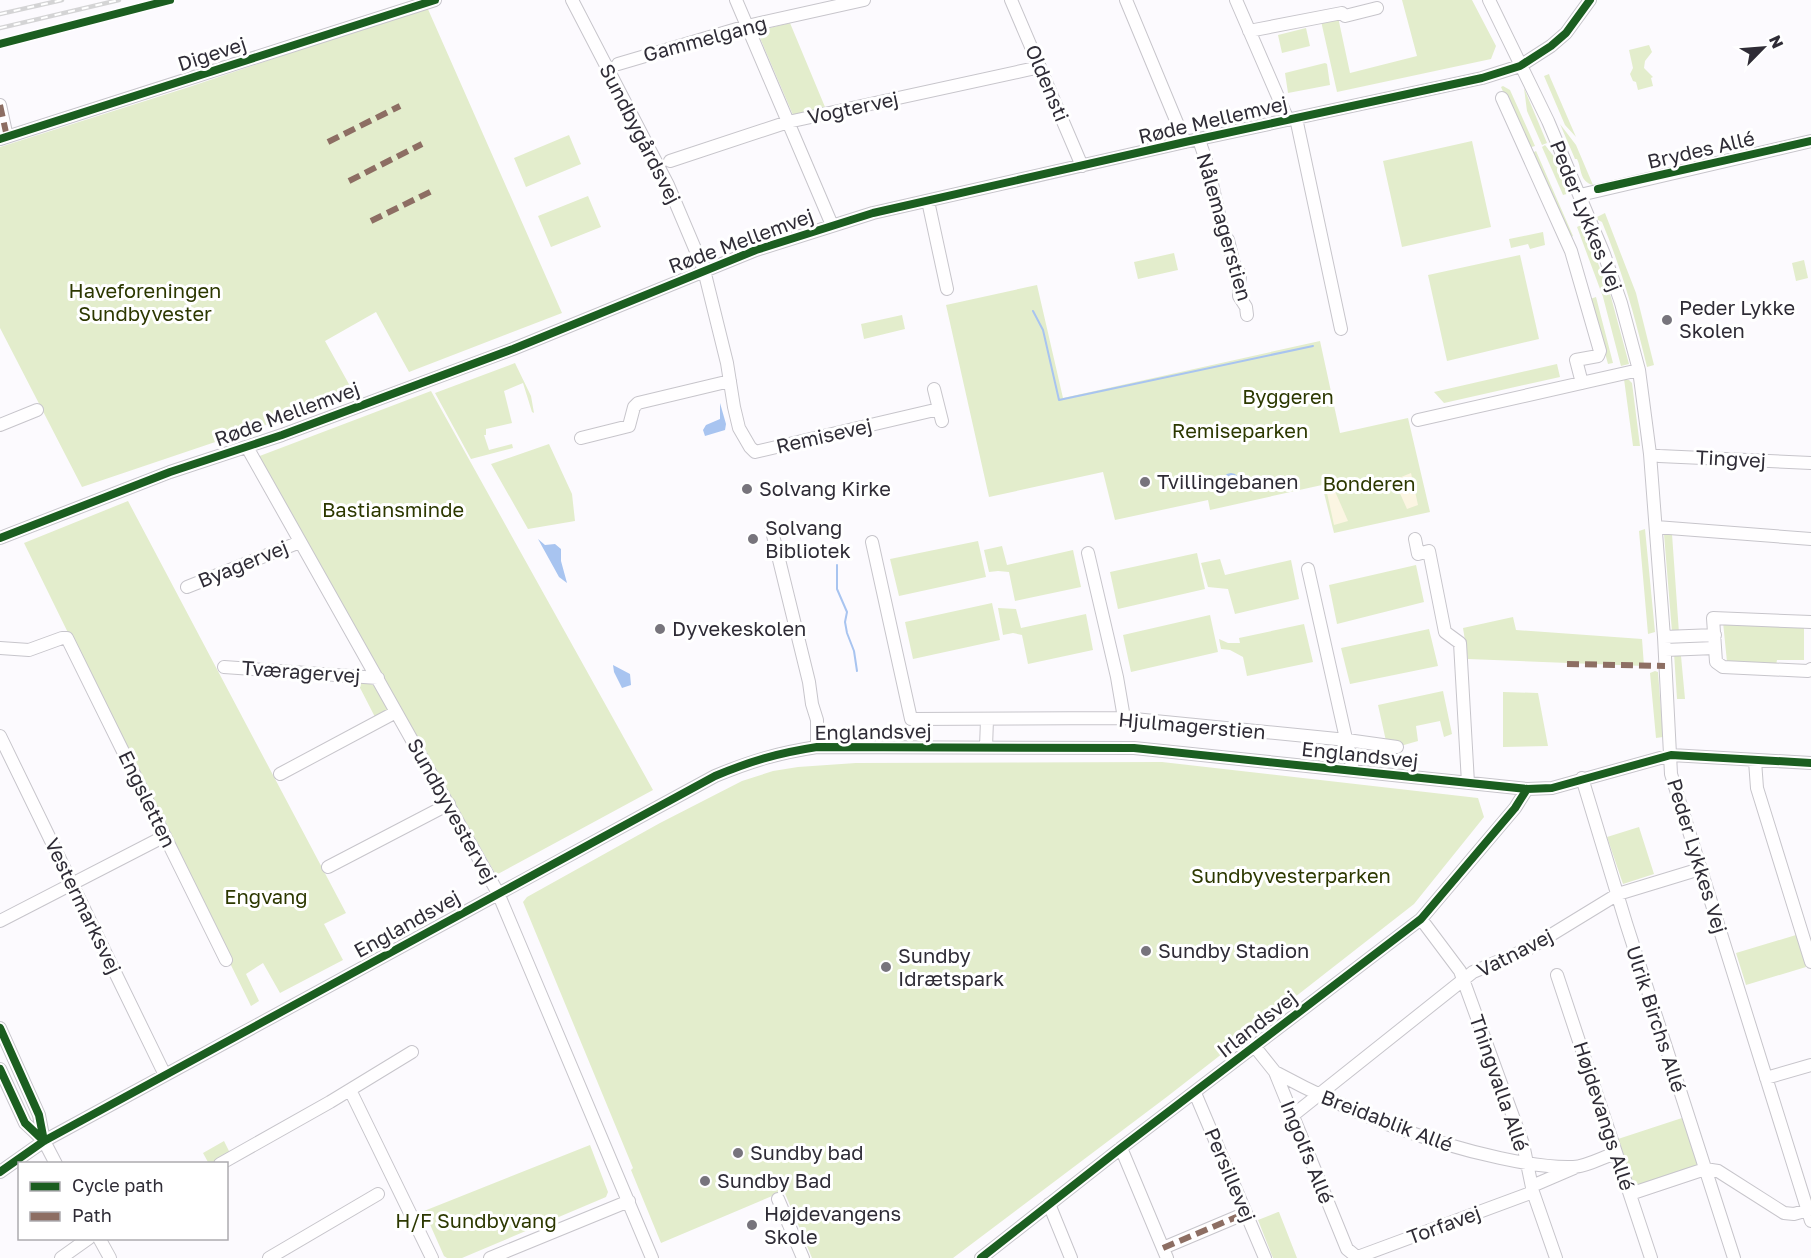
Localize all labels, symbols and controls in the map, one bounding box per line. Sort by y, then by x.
street label: Gammelgang [640,10,769,66]
north arrow [1733,18,1793,78]
street label: Digevej [174,31,249,75]
text: N [1765,32,1788,51]
street label: Oldensti [1021,41,1075,125]
street label: Sundbygårdsvej [595,59,687,208]
street label: Vogtervej [805,86,900,128]
street label: Røde Mellemvej [1136,90,1290,148]
street label: Brydes Allé [1645,125,1757,173]
street label: Peder Lykkes Vej [1546,137,1628,295]
street label: Nålemagerstien [1192,150,1258,304]
street label: Røde Mellemvej [665,203,816,277]
park label: Haveforeningen Sundbyvester [69,278,221,325]
place label: Peder Lykke Skolen [1679,295,1795,342]
marker: Peder Lykke Skolen [1660,313,1674,327]
street label: Røde Mellemvej [211,376,362,450]
park label: Byggeren [1242,384,1334,408]
street label: Remisevej [774,412,874,458]
park label: Remiseparken [1172,418,1308,442]
street label: Tingvej [1695,444,1767,472]
place label: Tvillingebanen [1157,469,1299,493]
park label: Bonderen [1322,471,1416,495]
marker: Tvillingebanen [1138,475,1152,489]
place label: Solvang Kirke [759,476,891,500]
marker: Solvang Kirke [740,482,754,496]
park label: Bastiansminde [322,497,464,521]
place label: Solvang Bibliotek [765,515,851,562]
marker: Solvang Bibliotek [746,532,760,546]
street label: Byagervej [194,534,291,592]
place label: Dyvekeskolen [672,616,806,640]
marker: Dyvekeskolen [653,622,667,636]
street label: Tværagervej [241,655,361,687]
street label: Hjulmagerstien [1118,707,1267,743]
street label: Englandsvej [814,718,932,744]
street label: Sundbyvestervej [403,734,503,887]
street label: Englandsvej [1300,736,1420,772]
street label: Engsletten [114,746,182,851]
street label: Peder Lykkes Vej [1663,775,1733,936]
street label: Vestermarksvej [41,834,127,977]
park label: Sundbyvesterparken [1191,863,1391,887]
park label: Engvang [224,884,308,908]
street label: Englandsvej [349,884,464,962]
street label: Vatnavej [1472,923,1557,981]
place label: Sundby Stadion [1158,938,1309,962]
street label: Ulrik Birchs Allé [1622,942,1692,1095]
place label: Sundby Idrætspark [898,943,1004,990]
marker: Sundby Stadion [1139,944,1153,958]
marker: Sundby Idrætspark [879,960,893,974]
street label: Irlandsvej [1212,985,1301,1062]
street label: Thingvalla Allé [1465,1011,1535,1154]
street label: Højdevangs Allé [1570,1038,1640,1193]
street label: Breidablik Allé [1318,1084,1457,1156]
street label: Ingolfs Allé [1276,1097,1339,1207]
street label: Persillevej [1200,1124,1261,1225]
place label: Sundby bad [750,1140,864,1164]
marker: Sundby bad [731,1146,745,1160]
legend [18,1162,228,1240]
place label: Sundby Bad [717,1168,832,1192]
text: Cycle path [72,1174,164,1196]
marker: Sundby Bad [698,1174,712,1188]
street label: Torfavej [1404,1200,1484,1248]
place label: Højdevangens Skole [764,1201,901,1248]
text: Path [72,1204,112,1226]
park label: H/F Sundbyvang [395,1208,557,1232]
marker: Højdevangens Skole [745,1218,759,1232]

